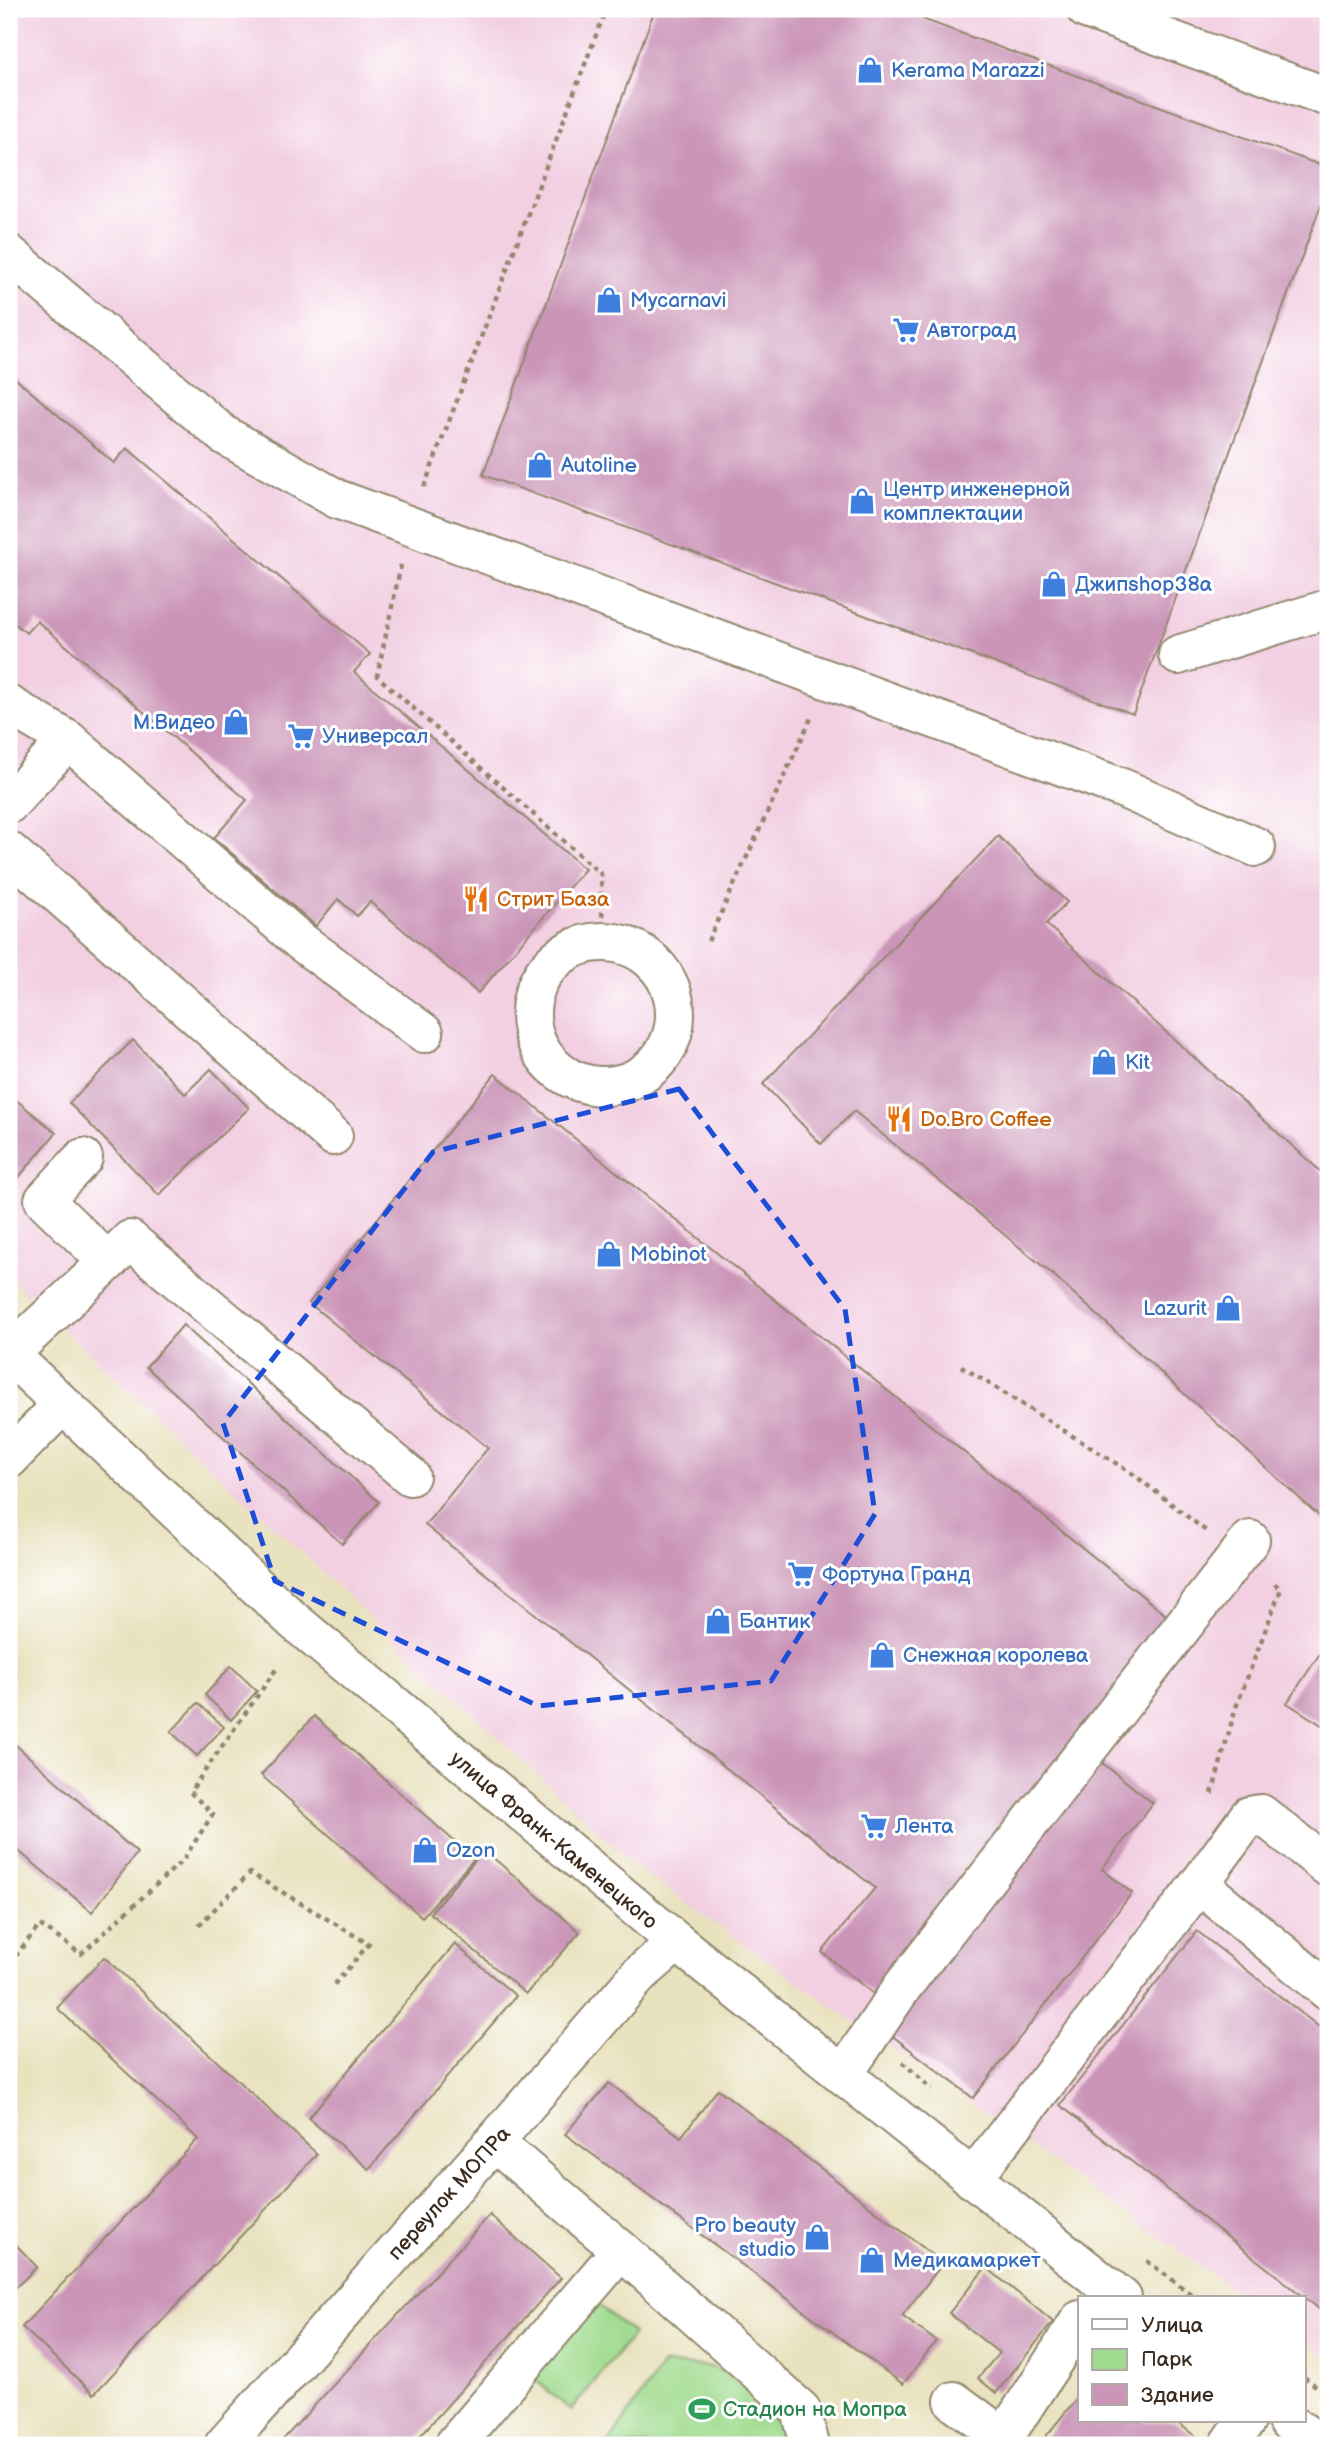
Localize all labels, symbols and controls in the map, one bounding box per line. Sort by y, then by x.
shop icon: Kerama Marazzi [855,55,885,85]
place label: Kerama Marazzi [891,58,1045,83]
shop icon: Mycarnavi [594,285,624,315]
place label: Mycarnavi [630,288,726,313]
supermarket icon: Автоград [891,315,921,345]
place label: Автоград [926,318,1016,343]
shop icon: Autoline [525,450,555,480]
place label: Autoline [561,453,637,478]
place label: Центр инженерной комплектации [883,477,1070,526]
shop icon: Центр инженерной комплектации [847,486,877,516]
shop icon: Джипshop38а [1039,569,1069,599]
place label: Джипshop38а [1075,572,1213,597]
shop icon: М.Видео [221,707,251,737]
place label: М.Видео [133,710,215,735]
supermarket icon: Универсал [286,721,316,751]
place label: Универсал [322,724,429,749]
restaurant icon: Стрит База [461,884,491,914]
place label: Стрит База [497,887,610,912]
shop icon: Kit [1089,1047,1119,1077]
place label: Kit [1125,1050,1150,1075]
restaurant icon: Do.Bro Coffee [884,1104,914,1134]
place label: Do.Bro Coffee [920,1107,1052,1132]
shop icon: Mobinot [594,1239,624,1269]
place label: Mobinot [630,1242,707,1267]
shop icon: Lazurit [1213,1293,1243,1323]
place label: Lazurit [1143,1296,1208,1321]
supermarket icon: Фортуна Гранд [786,1559,816,1589]
place label: Фортуна Гранд [822,1562,971,1587]
shop icon: Бантик [703,1606,733,1636]
place label: Бантик [739,1609,811,1634]
shop icon: Снежная королева [867,1640,897,1670]
place label: Снежная королева [903,1643,1089,1668]
street label: улица Франк-Каменецкого [445,1746,662,1934]
supermarket icon: Лента [859,1811,889,1841]
place label: Лента [894,1814,954,1839]
shop icon: Ozon [410,1835,440,1865]
place label: Ozon [446,1838,495,1863]
street label: переулок МОПРа [383,2121,516,2265]
place label: Pro beauty studio [694,2213,797,2262]
shop icon: Pro beauty studio [802,2222,832,2252]
shop icon: Медикамаркет [857,2245,887,2275]
place label: Медикамаркет [893,2248,1041,2273]
legend [1078,2296,1306,2422]
text: Улица [1141,2313,1204,2338]
text: Парк [1141,2347,1192,2372]
text: Здание [1141,2383,1214,2408]
sports icon: Стадион на Мопра [687,2394,717,2424]
place label: Стадион на Мопра [723,2397,907,2422]

